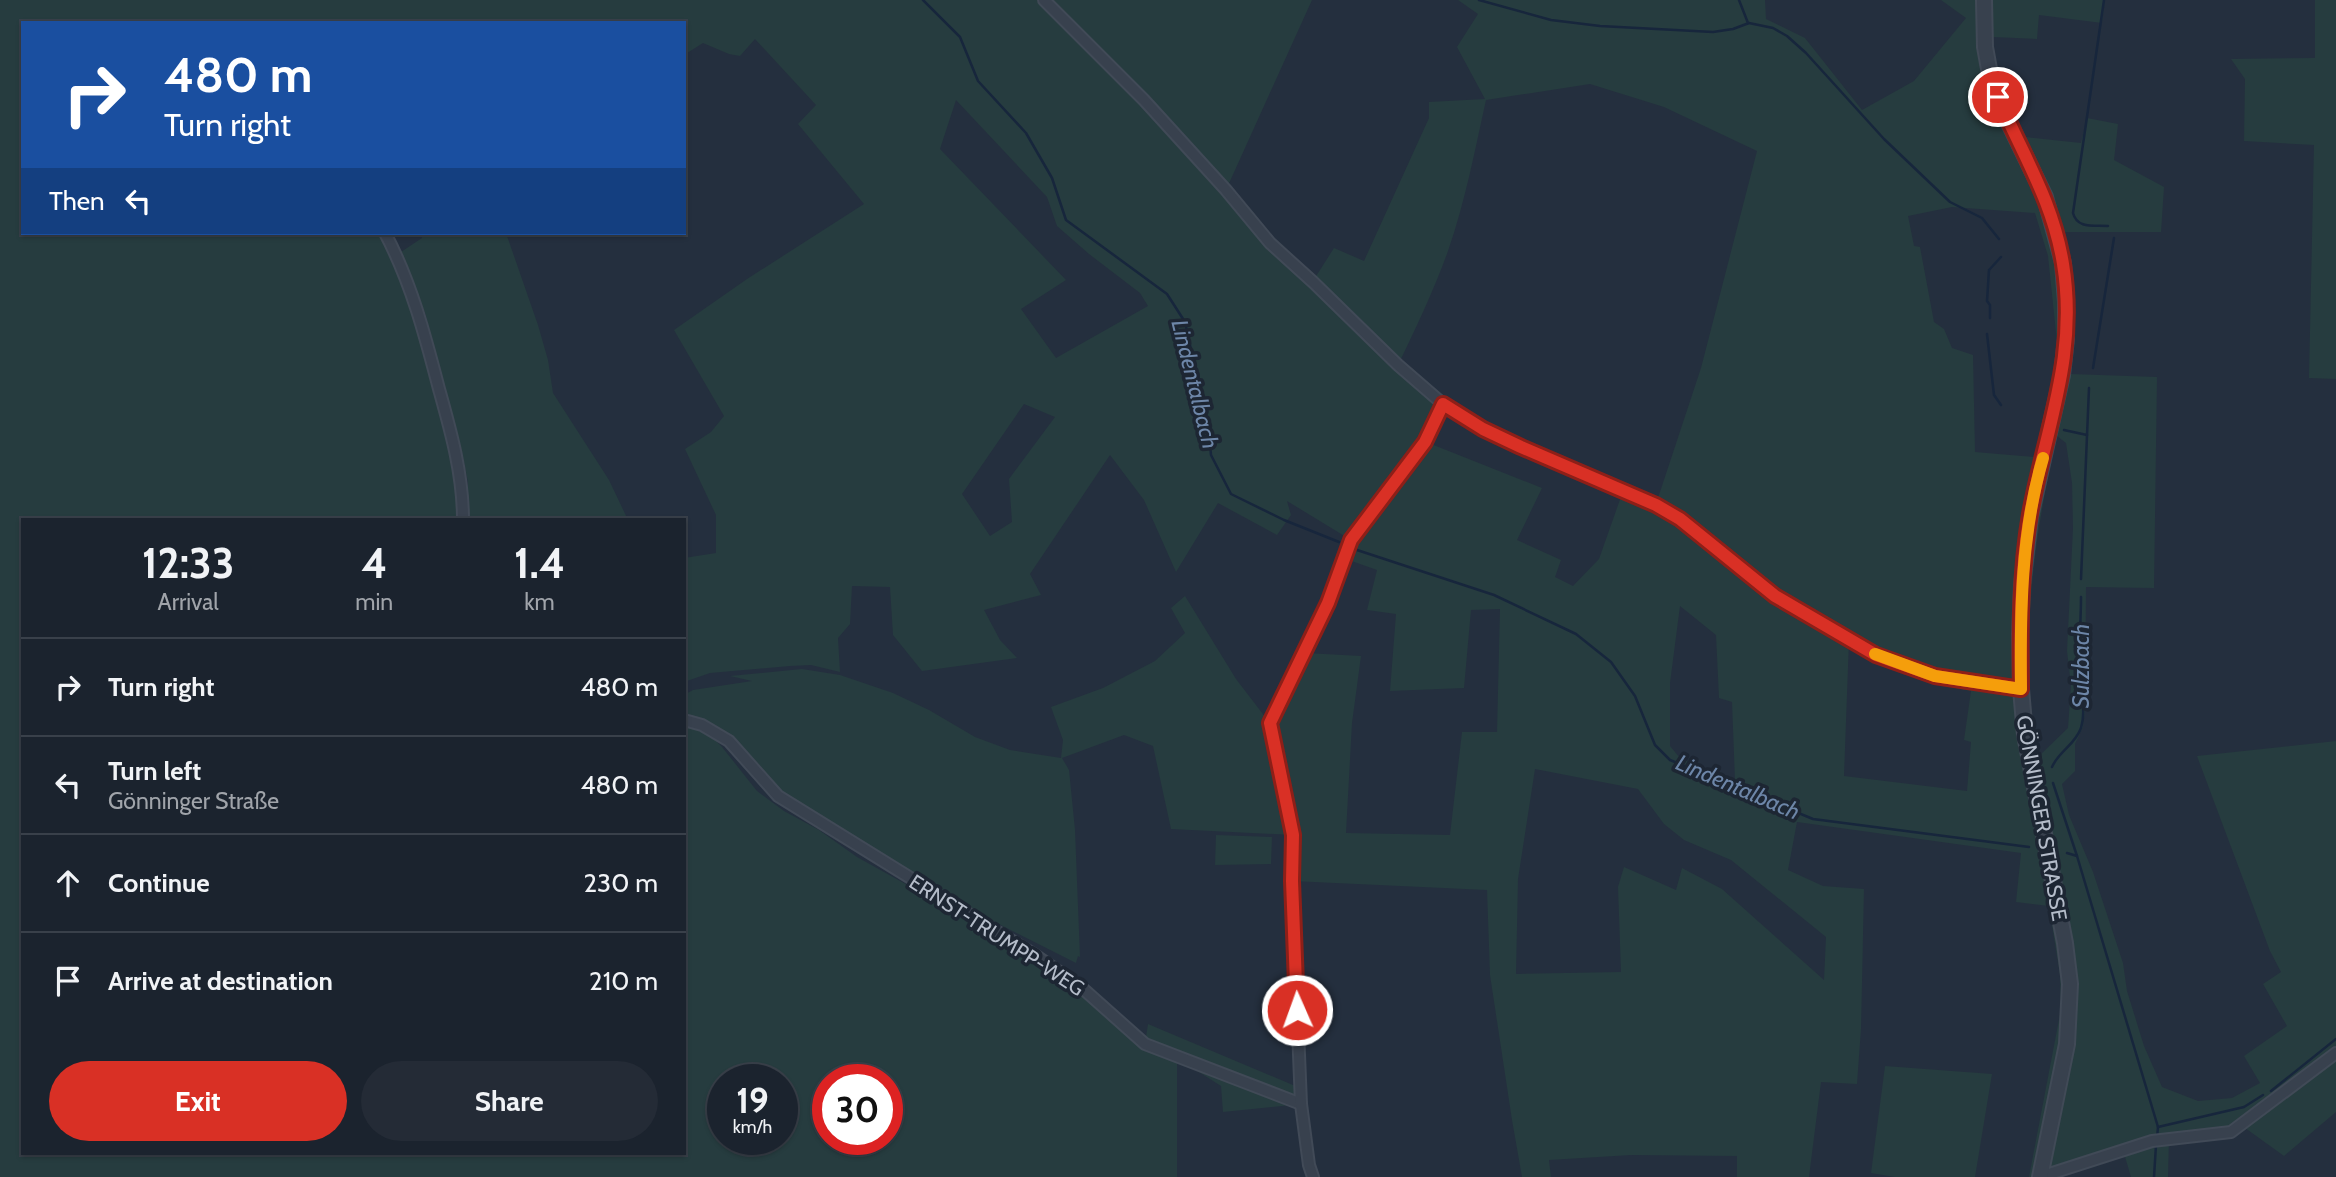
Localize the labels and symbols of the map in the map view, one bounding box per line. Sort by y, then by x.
pin [1968,67,2028,127]
water label: Lindentalbach [1165,317,1225,451]
water label: Sulzbach [2067,624,2095,708]
street label: GÖNNINGER STRASSE [2012,713,2072,923]
water label: Lindentalbach [1672,748,1804,826]
street label: ERNST-TRUMPP-WEG [905,869,1089,1001]
position arrow [1260,973,1334,1047]
speed limit sign: 30 [812,1064,903,1155]

